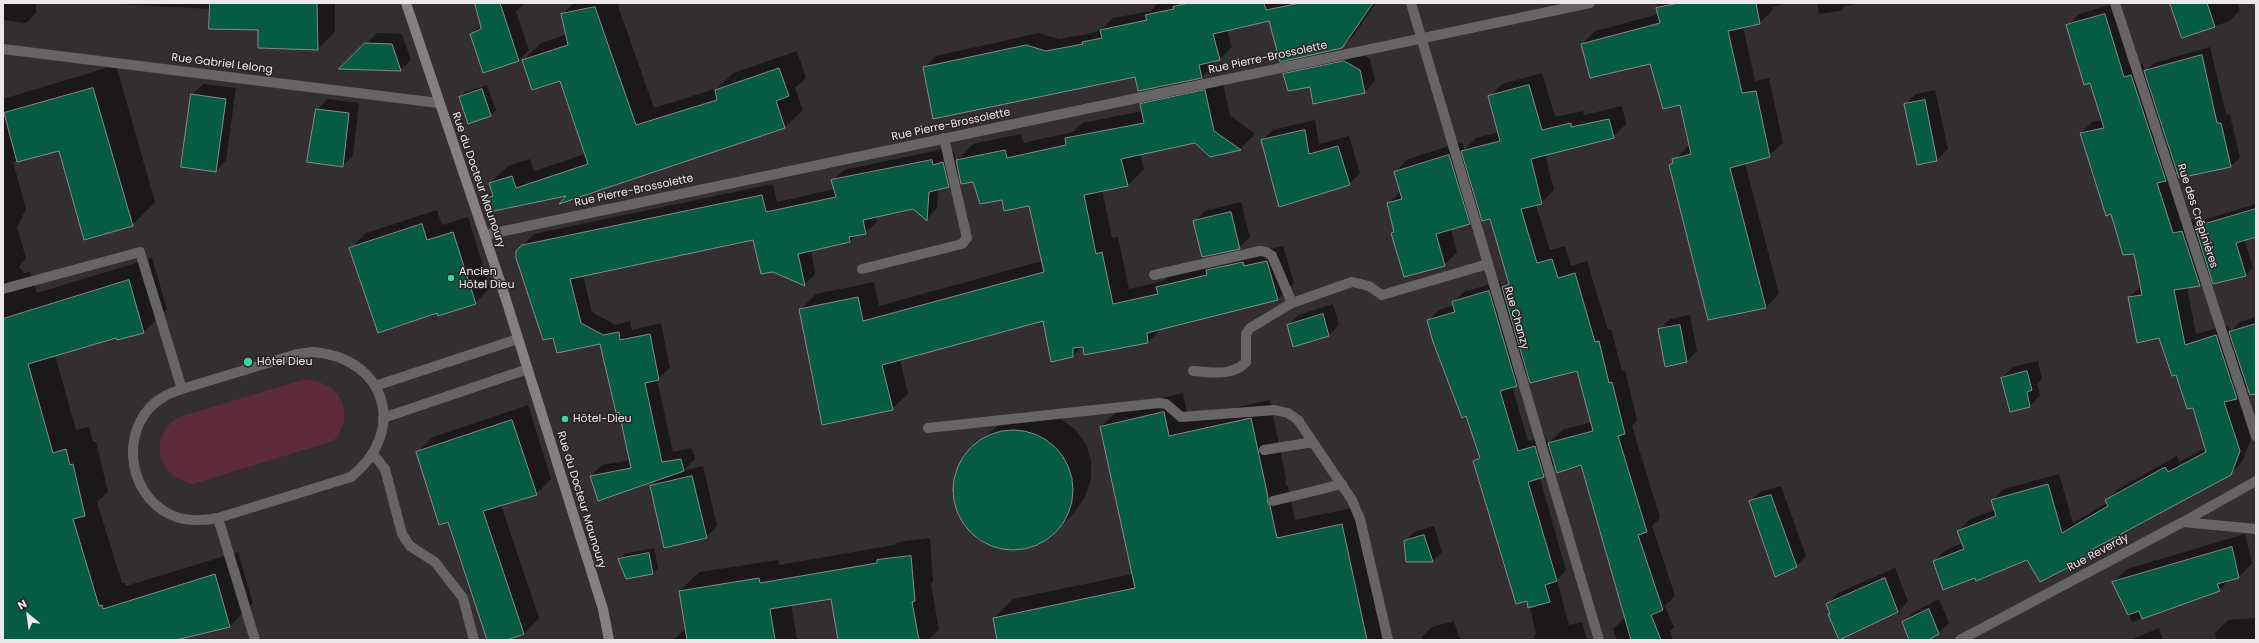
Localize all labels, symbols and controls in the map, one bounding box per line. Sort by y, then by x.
street label: Rue Pierre-Brossolette [1207,39,1329,77]
street label: Rue Gabriel Lelong [171,51,273,77]
street label: Rue Pierre-Brossolette [890,106,1012,144]
street label: Rue du Docteur Maunoury [449,110,507,250]
street label: Rue des Crépinières [2174,162,2220,270]
street label: Rue Pierre-Brossolette [573,172,695,210]
place label: Ancien Hôtel Dieu [459,265,514,291]
marker: Ancien Hôtel Dieu [446,273,456,283]
street label: Rue Chanzy [1501,285,1531,351]
place label: Hôtel Dieu [257,355,312,369]
marker: Hôtel Dieu [242,356,254,368]
place label: Hôtel-Dieu [573,412,632,426]
marker: Hôtel-Dieu [560,414,570,424]
street label: Rue du Docteur Maunoury [554,430,608,570]
street label: Rue Reverdy [2065,531,2131,575]
north arrow [8,595,48,635]
text: N [15,596,30,614]

